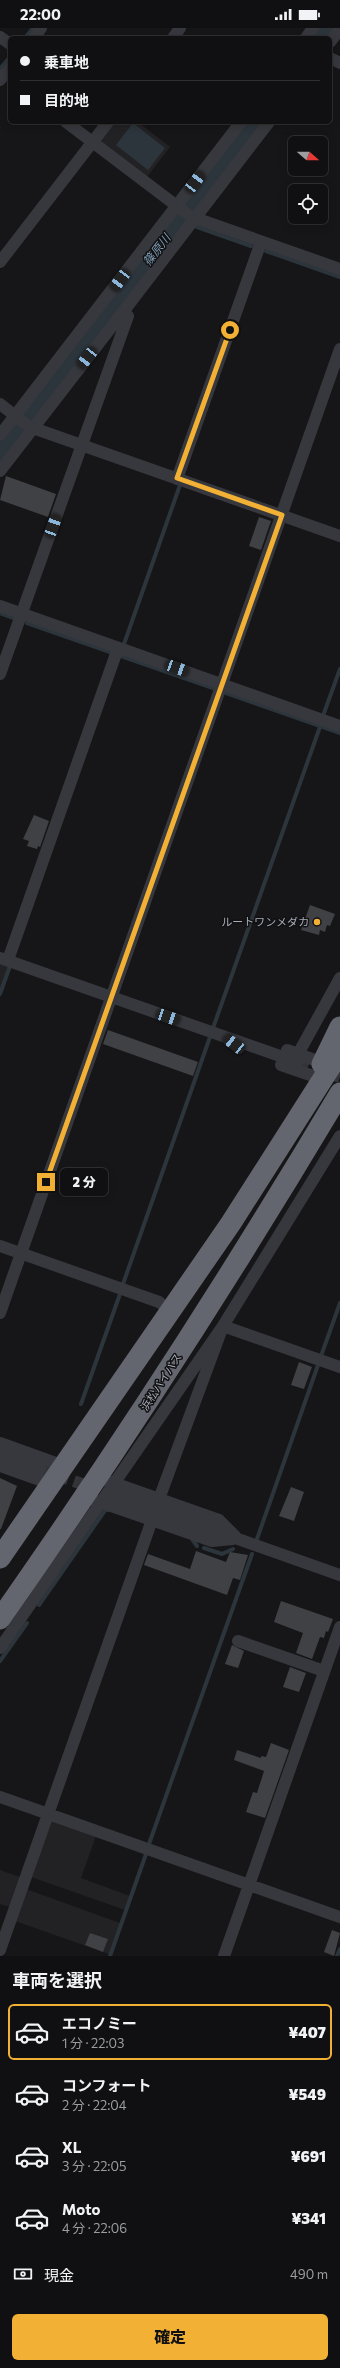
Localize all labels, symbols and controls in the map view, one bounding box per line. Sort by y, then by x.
text: 22:00 [20,5,61,23]
text: 乗車地 [44,53,89,71]
text: 目的地 [44,91,89,109]
north arrow [288,136,328,176]
map controls [288,136,328,224]
car [183,169,207,195]
button: locate [288,184,328,224]
water label: 篠原川 [140,229,174,268]
car [108,267,132,293]
route start [221,321,239,339]
car [75,345,99,371]
car [43,513,63,539]
car [164,658,190,678]
place label: ルートワンメダカ [221,915,309,928]
marker: ルートワンメダカ [312,917,322,927]
car [155,1007,181,1027]
car [221,1032,247,1056]
callout: 2 分 [60,1168,108,1196]
route end [37,1173,55,1191]
text: 2 分 [73,1174,95,1190]
street label: 浜松バイパス [137,1351,184,1413]
text: 車両を選択 [12,1969,102,1991]
icon: car [14,2014,50,2050]
text: エコノミー [62,2014,137,2032]
text: ¥407 [288,2023,326,2041]
text: 1 分 · 22:03 [62,2035,124,2051]
icon: car [14,2076,50,2112]
text: コンフォート [62,2076,152,2094]
text: ¥549 [289,2085,326,2103]
text: 2 分 · 22:04 [62,2097,127,2113]
icon: car [14,2138,50,2174]
text: XL [62,2138,81,2156]
text: ¥691 [291,2147,326,2165]
text: 3 分 · 22:05 [62,2158,126,2174]
icon: car [14,2200,50,2236]
text: Moto [62,2200,101,2218]
text: ¥341 [291,2209,326,2227]
text: 4 分 · 22:06 [62,2220,127,2236]
icon: cash [12,2263,34,2285]
text: 現金 [44,2266,74,2284]
text: 490 m [290,2266,328,2282]
button: 確定 [12,2314,328,2360]

